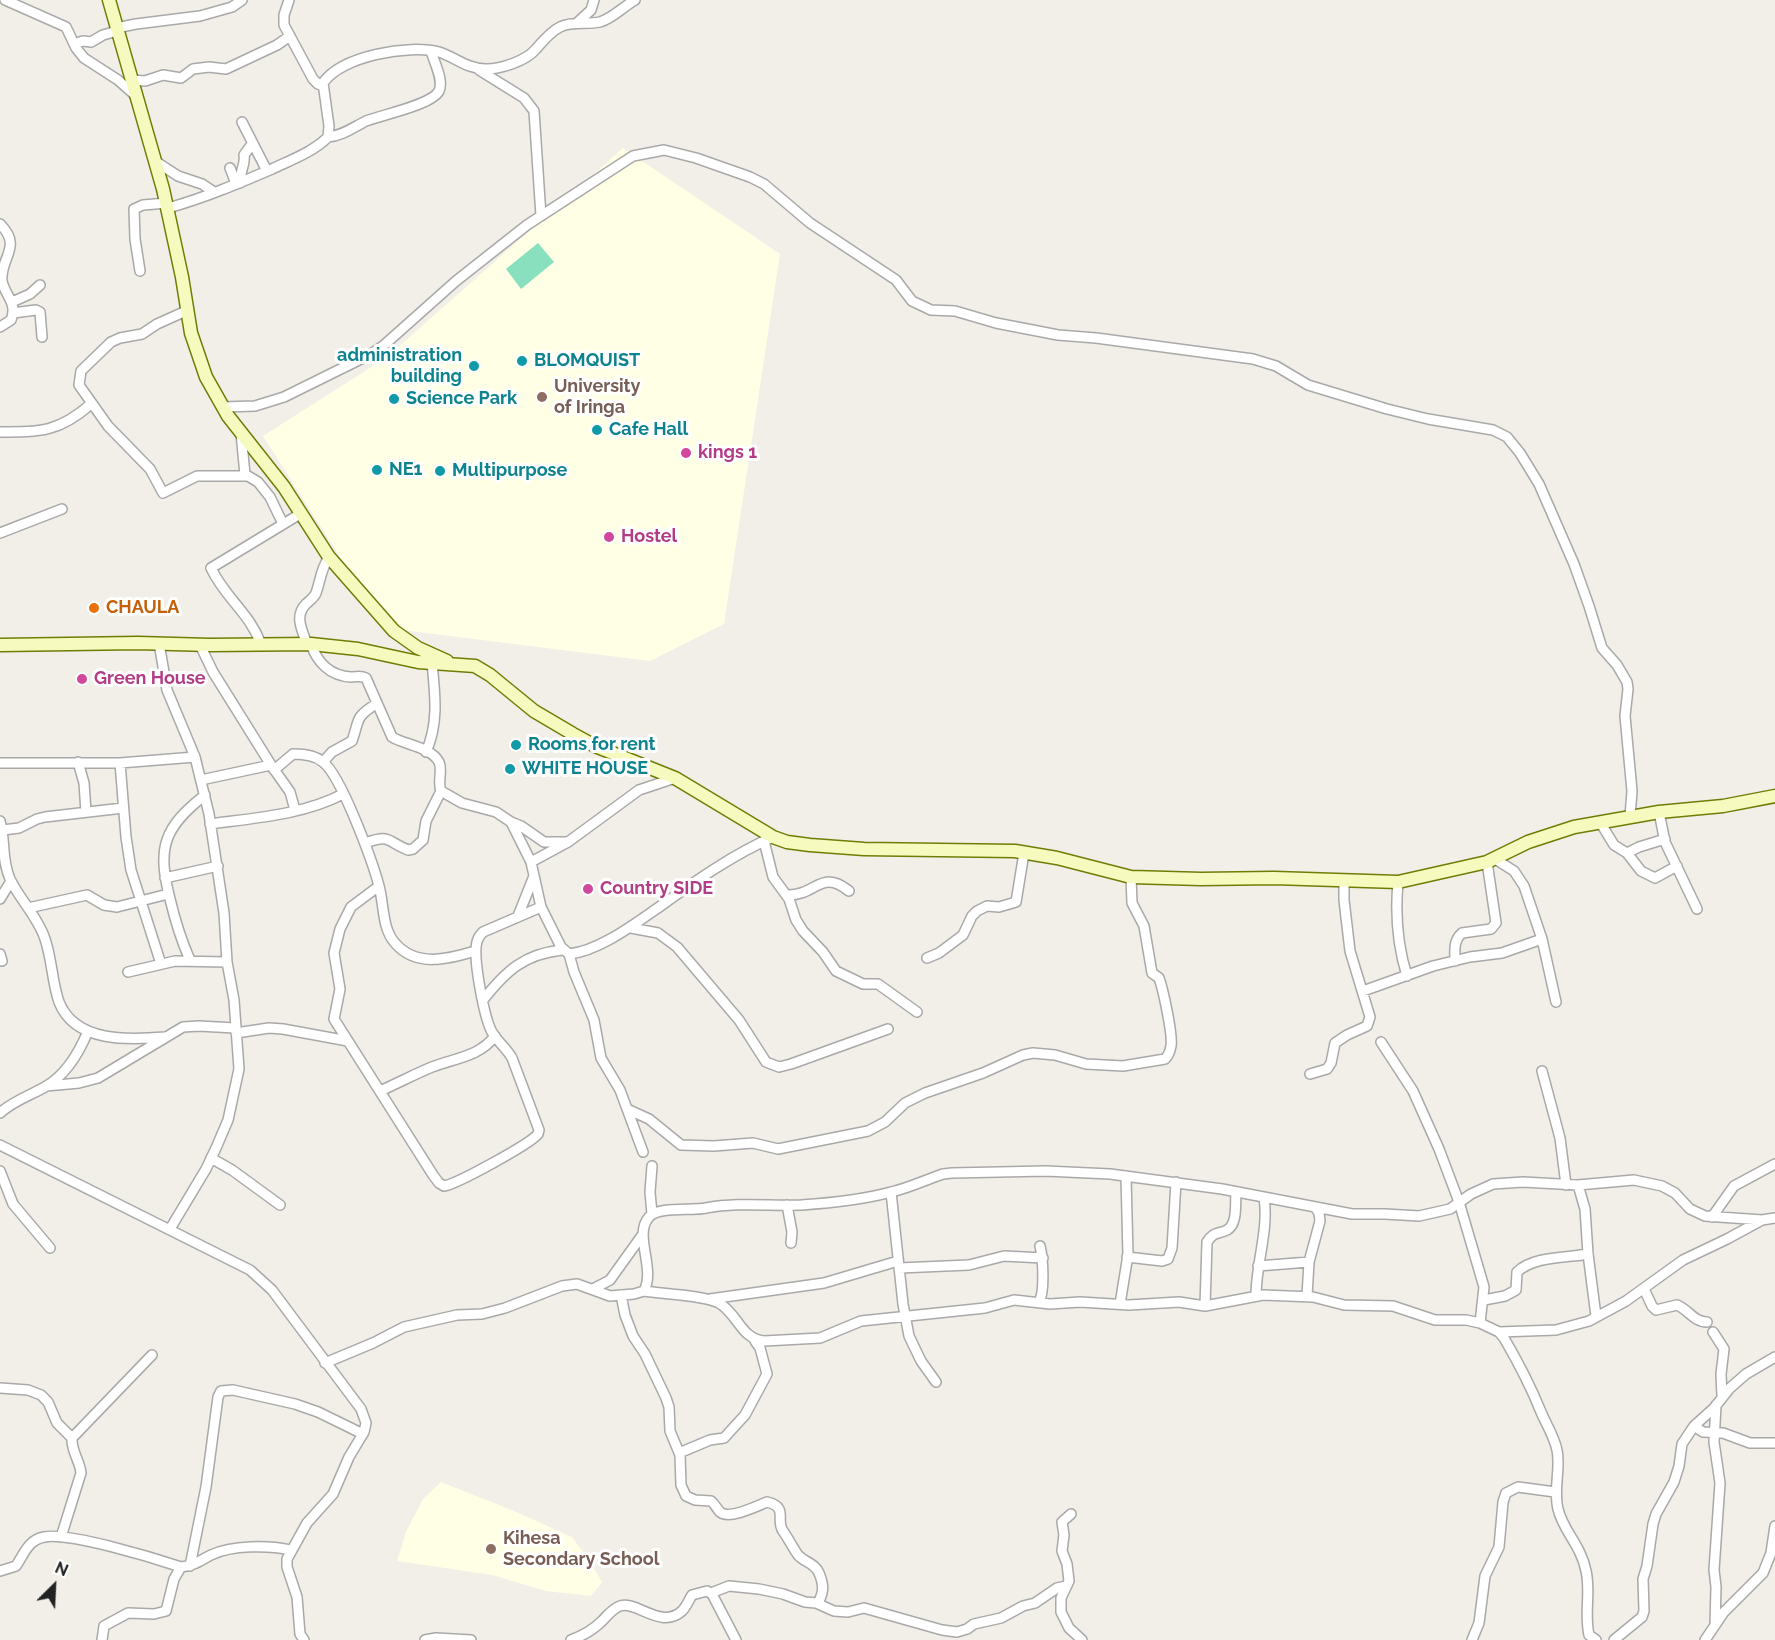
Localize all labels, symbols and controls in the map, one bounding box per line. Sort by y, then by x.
place label: administration building [337,345,462,388]
place label: BLOMQUIST [534,350,640,372]
marker: BLOMQUIST [515,354,529,368]
marker: administration building [467,359,481,373]
place label: University of Iringa [554,376,640,418]
place label: Science Park [406,388,517,410]
marker: University of Iringa [535,390,549,404]
marker: Science Park [387,392,401,406]
place label: Cafe Hall [609,419,688,441]
marker: Cafe Hall [590,423,604,437]
place label: kings 1 [698,442,757,464]
marker: kings 1 [679,446,693,460]
place label: NE1 [389,459,422,481]
place label: Multipurpose [452,460,567,482]
marker: NE1 [370,463,384,477]
marker: Multipurpose [433,464,447,478]
place label: Hostel [621,526,677,548]
marker: Hostel [602,530,616,544]
place label: CHAULA [106,597,179,619]
marker: CHAULA [87,601,101,615]
place label: Green House [94,668,206,690]
marker: Green House [75,672,89,686]
place label: Rooms for rent [528,734,656,756]
marker: Rooms for rent [509,738,523,752]
place label: WHITE HOUSE [522,758,648,780]
marker: WHITE HOUSE [503,762,517,776]
place label: Country SIDE [600,878,713,900]
marker: Country SIDE [581,882,595,896]
place label: Kihesa Secondary School [503,1528,659,1570]
marker: Kihesa Secondary School [484,1542,498,1556]
north arrow [24,1556,84,1616]
text: N [52,1558,71,1580]

